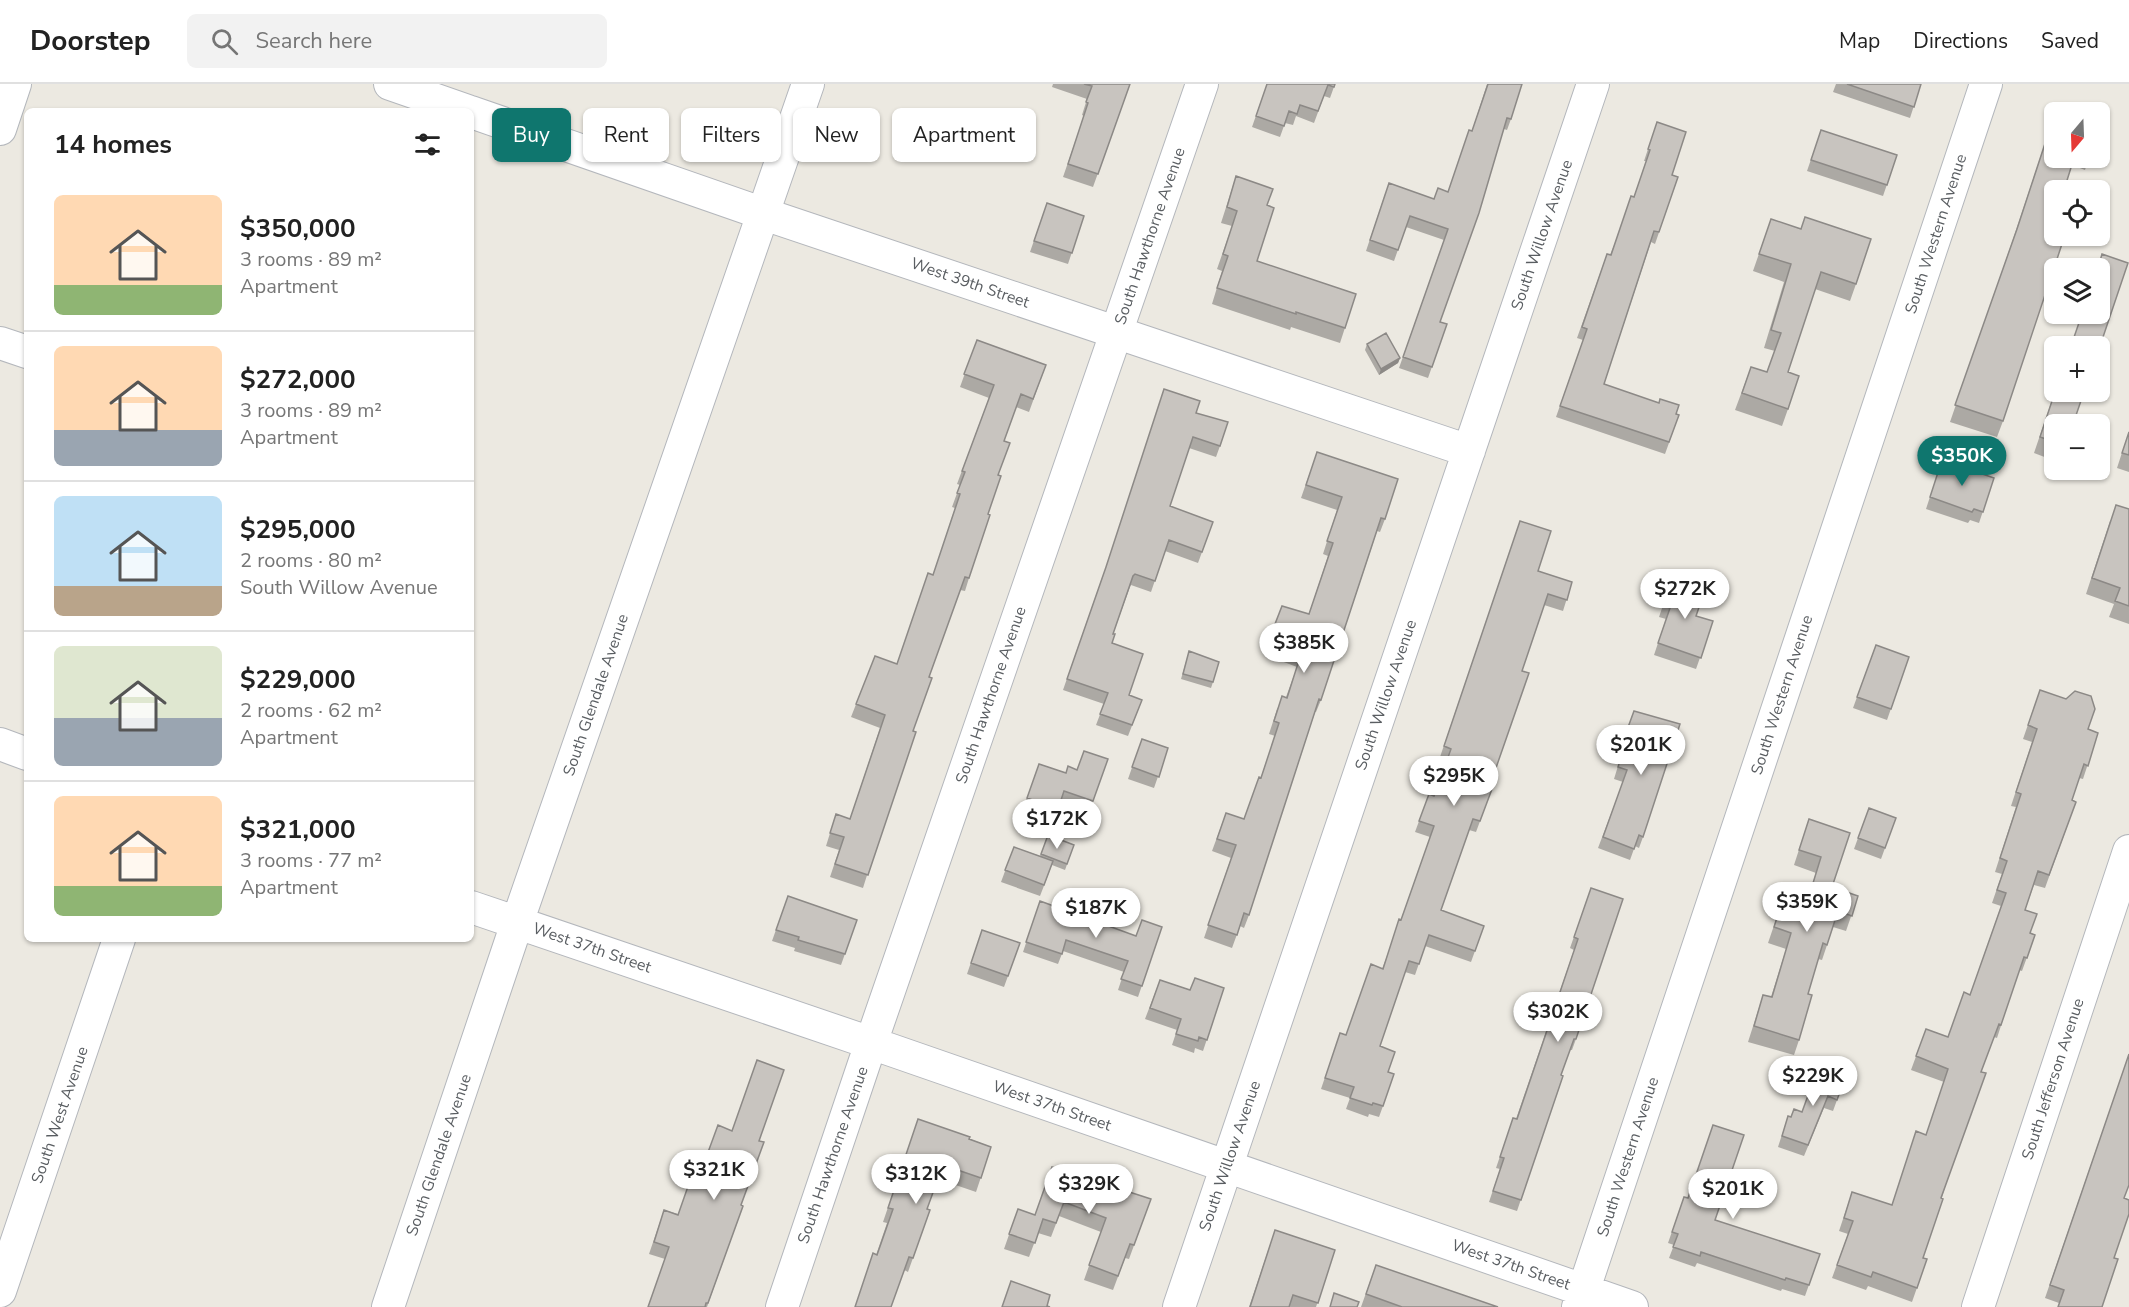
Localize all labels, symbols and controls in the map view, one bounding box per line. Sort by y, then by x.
search box [187,14,607,68]
text: Doorstep [30,22,151,60]
icon: search [208,25,241,58]
text: Search here [256,26,372,56]
text: Map [1839,27,1880,55]
text: Directions [1913,27,2008,55]
text: Saved [2041,27,2099,55]
north arrow [2044,102,2110,168]
map controls [2044,102,2110,480]
chip: Buy [492,108,571,162]
chip: Rent [583,108,669,162]
chip: Filters [681,108,781,162]
chip: New [793,108,880,162]
chip: Apartment [892,108,1036,162]
text: 14 homes [54,127,172,162]
icon: filters [411,128,444,161]
street label: South Hawthorne Avenue [1109,144,1191,328]
street label: South Western Avenue [1900,151,1972,317]
street label: South Willow Avenue [1506,157,1578,313]
button: locate [2044,180,2110,246]
text: $350,000 [240,211,356,246]
icon: home [102,219,174,291]
text: 3 rooms · 89 m² [240,246,382,273]
street label: West 39th Street [908,252,1033,314]
button: layers [2044,258,2110,324]
text: Apartment [240,273,338,300]
button: + [2044,336,2110,402]
text: $272,000 [240,362,356,397]
icon: home [102,370,174,442]
text: 3 rooms · 89 m² [240,397,382,424]
button: − [2044,414,2110,480]
text: Apartment [240,424,338,451]
pin: $350K [1920,436,2004,487]
text: $350K [1931,442,1993,469]
text: $295,000 [240,512,356,547]
icon: home [102,520,174,592]
text: 2 rooms · 80 m² [240,547,382,574]
pin: $272K [1643,569,1727,620]
text: South Willow Avenue [240,574,438,601]
text: $272K [1654,575,1716,602]
street label: South Hawthorne Avenue [950,603,1032,787]
street label: South Glendale Avenue [558,611,634,779]
street label: South Western Avenue [1746,612,1818,778]
street label: South Willow Avenue [1350,617,1422,773]
pin: $385K [1262,623,1346,674]
text: $385K [1273,629,1335,656]
text: $229,000 [240,662,356,697]
icon: home [102,670,174,742]
text: 2 rooms · 62 m² [240,697,382,724]
text: Apartment [240,724,338,751]
pin: $201K [1599,725,1683,776]
text: $201K [1610,731,1672,758]
pin: $295K [1412,756,1496,807]
text: $295K [1423,762,1485,789]
pin: $172K [1015,799,1099,850]
text: $172K [1026,805,1088,832]
text: $321,000 [240,812,356,847]
icon: home [102,820,174,892]
text: 3 rooms · 77 m² [240,847,382,874]
text: Apartment [240,874,338,901]
pin: $359K [1765,882,1849,933]
pin: $187K [1054,888,1138,939]
text: $359K [1776,888,1838,915]
text: $187K [1065,894,1127,921]
street label: West 37th Street [530,917,655,979]
pin: $302K [1516,992,1600,1043]
street label: South Jefferson Avenue [2016,995,2090,1163]
text: $302K [1527,998,1589,1025]
street label: South West Avenue [26,1044,94,1186]
pin: $229K [1771,1056,1855,1107]
text: $229K [1782,1062,1844,1089]
street label: South Hawthorne Avenue [792,1063,874,1247]
street label: South Glendale Avenue [401,1071,477,1239]
street label: South Western Avenue [1592,1074,1664,1240]
street label: West 37th Street [990,1075,1115,1137]
street label: South Willow Avenue [1194,1078,1266,1234]
pin: $321K [672,1150,756,1201]
pin: $312K [874,1154,958,1205]
text: $321K [683,1156,745,1183]
text: $312K [885,1160,947,1187]
pin: $329K [1047,1164,1131,1215]
pin: $201K [1691,1169,1775,1220]
text: $329K [1058,1170,1120,1197]
text: $201K [1702,1175,1764,1202]
street label: West 37th Street [1449,1234,1574,1296]

